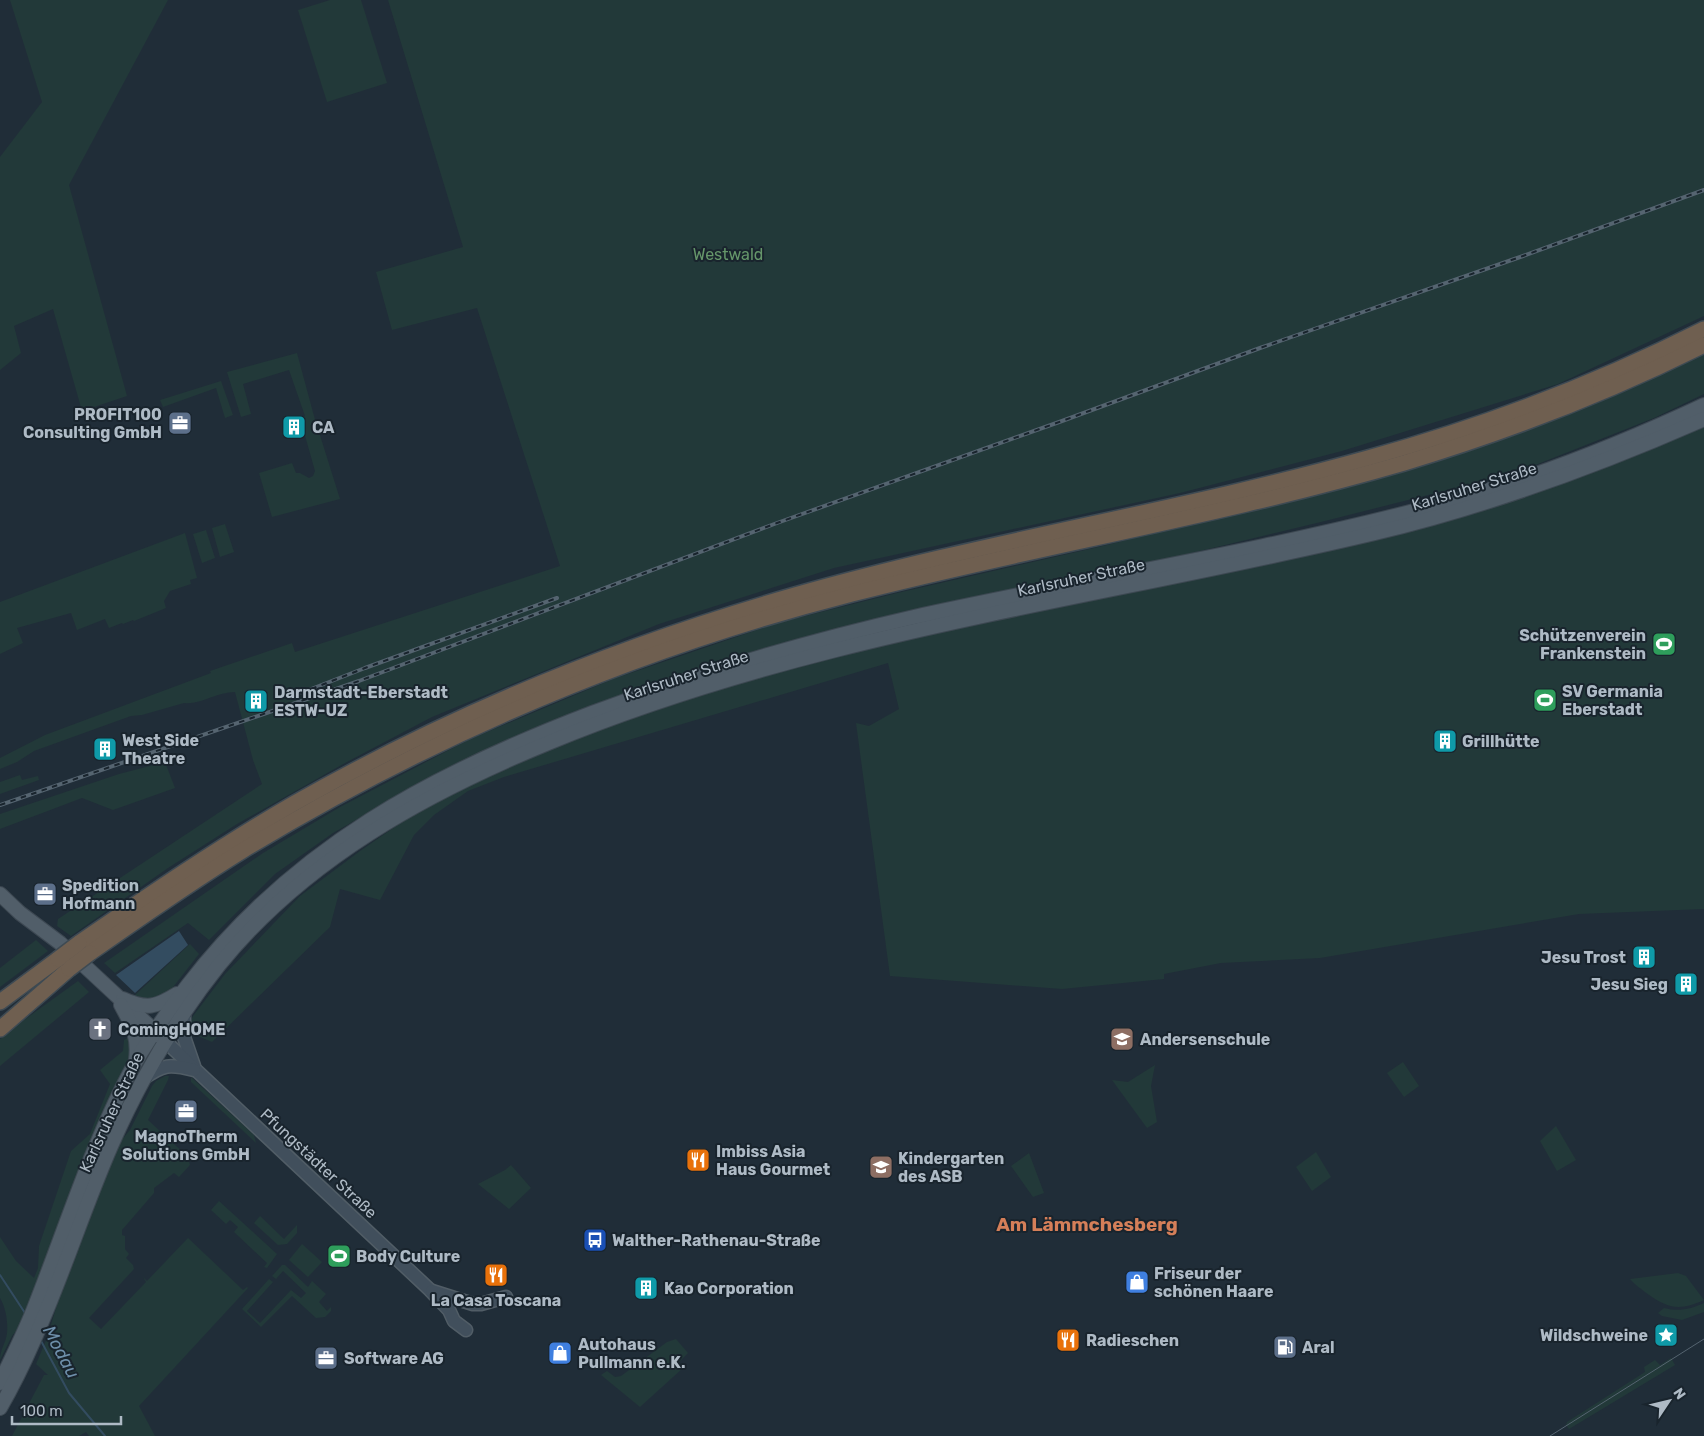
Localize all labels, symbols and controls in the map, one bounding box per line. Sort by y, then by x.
park label: Westwald [693,245,763,264]
place label: PROFIT100 Consulting GmbH [23,405,162,442]
office icon: PROFIT100 Consulting GmbH [167,410,193,436]
building icon: CA [281,414,307,440]
place label: CA [312,418,335,437]
street label: Karlsruher Straße [1409,458,1539,515]
street label: Karlsruher Straße [1016,555,1147,600]
place label: Schützenverein Frankenstein [1519,626,1646,663]
sports icon: Schützenverein Frankenstein [1651,631,1677,657]
street label: Karlsruher Straße [621,646,751,705]
place label: SV Germania Eberstadt [1562,682,1663,719]
place label: Darmstadt-Eberstadt ESTW-UZ [274,683,449,720]
sports icon: SV Germania Eberstadt [1532,687,1558,713]
building icon: Darmstadt-Eberstadt ESTW-UZ [243,688,269,714]
building icon: Grillhütte [1432,728,1458,754]
place label: West Side Theatre [122,731,199,768]
place label: Grillhütte [1462,732,1540,751]
building icon: West Side Theatre [92,736,118,762]
place label: Spedition Hofmann [62,876,139,913]
office icon: Spedition Hofmann [32,881,58,907]
building icon: Jesu Trost [1631,944,1657,970]
place label: Jesu Trost [1541,948,1627,967]
building icon: Jesu Sieg [1673,971,1699,997]
place label: Jesu Sieg [1590,975,1668,994]
church icon: ComingHOME [87,1016,113,1042]
place label: ComingHOME [118,1020,225,1039]
school or university icon: Andersenschule [1109,1026,1135,1052]
place label: Andersenschule [1140,1030,1270,1049]
street label: Karlsruher Straße [75,1049,148,1175]
office icon: MagnoTherm Solutions GmbH [173,1098,199,1124]
street label: Pfungstädter Straße [256,1104,381,1222]
place label: MagnoTherm Solutions GmbH [122,1127,250,1164]
place label: Imbiss Asia Haus Gourmet [716,1142,831,1179]
restaurant icon: Imbiss Asia Haus Gourmet [685,1147,711,1173]
place label: Kindergarten des ASB [898,1149,1004,1186]
school or university icon: Kindergarten des ASB [868,1154,894,1180]
district label: Am Lämmchesberg [996,1213,1178,1236]
bus stop icon: Walther-Rathenau-Straße [582,1227,608,1253]
place label: Walther-Rathenau-Straße [612,1231,821,1250]
sports icon: Body Culture [326,1243,352,1269]
place label: Body Culture [356,1247,460,1266]
restaurant icon: La Casa Toscana [483,1262,509,1288]
place label: Friseur der schönen Haare [1154,1264,1273,1301]
shop icon: Friseur der schönen Haare [1124,1269,1150,1295]
building icon: Kao Corporation [633,1275,659,1301]
place label: Kao Corporation [664,1279,794,1298]
place label: La Casa Toscana [431,1291,561,1310]
water label: Modau [38,1322,84,1382]
place icon: Wildschweine [1653,1322,1679,1348]
place label: Wildschweine [1540,1326,1648,1345]
restaurant icon: Radieschen [1055,1327,1081,1353]
place label: Radieschen [1086,1331,1179,1350]
fuel station icon: Aral [1272,1334,1298,1360]
place label: Autohaus Pullmann e.K. [578,1335,685,1372]
place label: Aral [1302,1338,1335,1357]
shop icon: Autohaus Pullmann e.K. [547,1340,573,1366]
office icon: Software AG [313,1345,339,1371]
place label: Software AG [344,1349,444,1368]
north arrow [1644,1376,1694,1426]
text: N [1669,1385,1689,1403]
scale bar [12,1394,121,1426]
text: 100 m [20,1402,62,1420]

